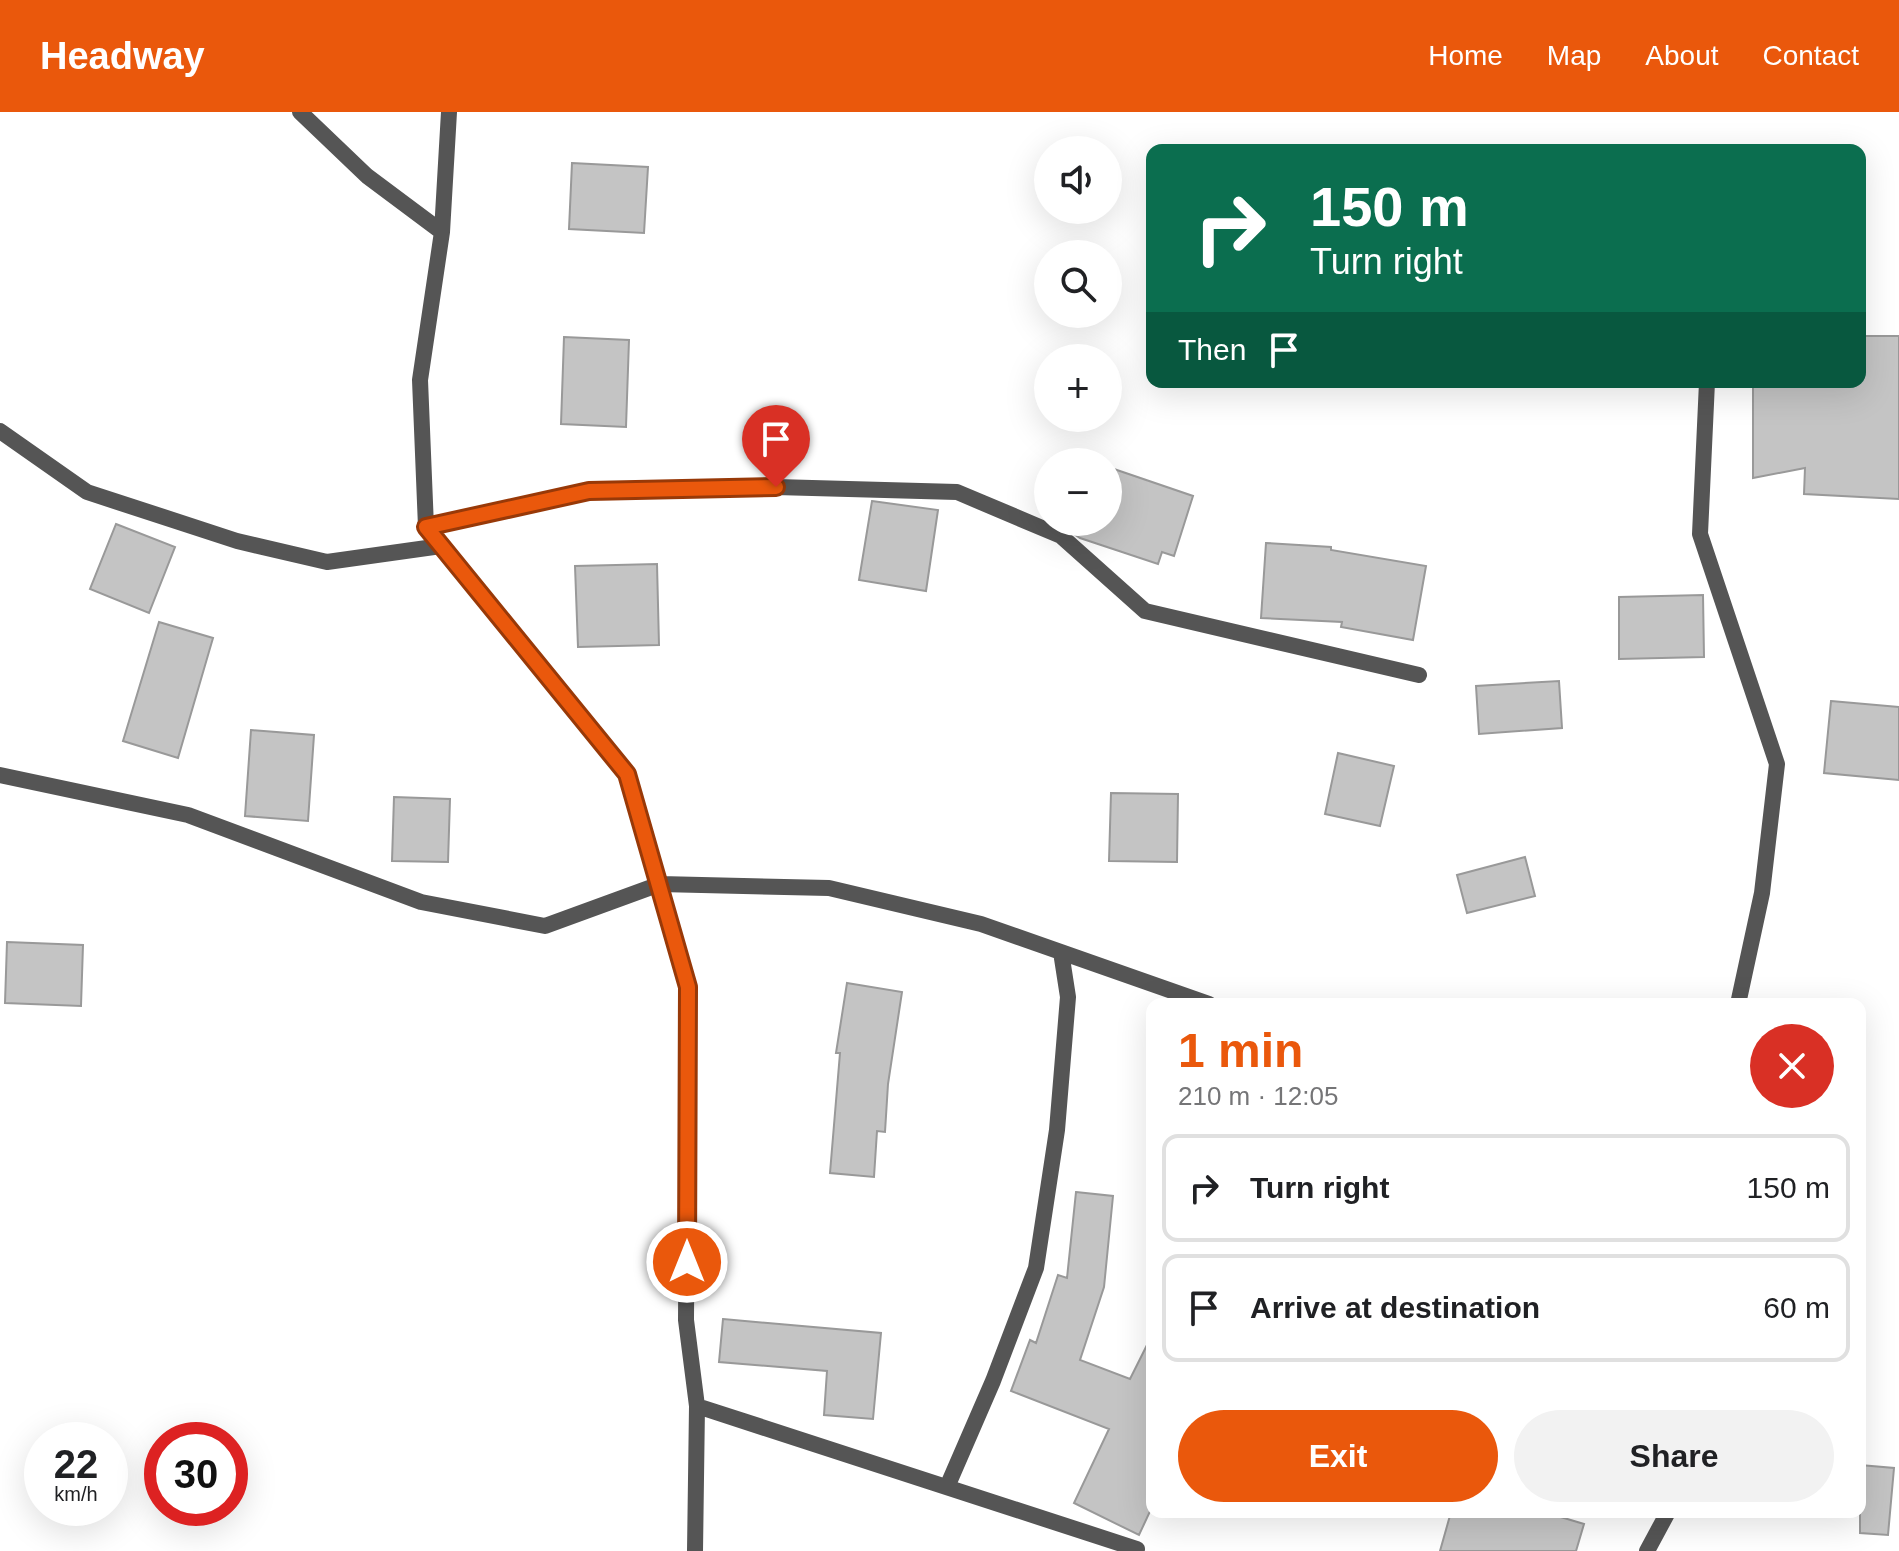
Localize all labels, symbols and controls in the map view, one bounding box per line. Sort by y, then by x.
text: Headway [40,35,205,77]
text: Home [1428,40,1503,71]
text: Map [1547,40,1601,71]
text: About [1645,40,1719,71]
text: Contact [1763,40,1859,71]
map controls [1034,136,1122,536]
button: sound [1034,136,1122,224]
text: 150 m [1310,175,1469,238]
icon: right [1178,176,1282,280]
button: search [1034,240,1122,328]
text: Turn right [1310,241,1463,282]
icon: arrive [1262,328,1306,372]
text: Then [1178,333,1246,366]
button: + [1034,344,1122,432]
pin [742,405,810,487]
icon: arrive [754,417,798,461]
button: − [1034,448,1122,536]
text: 1 min [1178,1024,1303,1077]
button: close [1750,1024,1834,1108]
text: 210 m · 12:05 [1178,1081,1338,1111]
icon: right [1182,1166,1226,1210]
text: Turn right [1250,1171,1389,1204]
text: 150 m [1747,1171,1830,1204]
position arrow [645,1220,729,1304]
icon: arrive [1182,1286,1226,1330]
text: Arrive at destination [1250,1291,1540,1324]
text: 60 m [1763,1291,1830,1324]
button: Exit [1178,1410,1498,1502]
button: Share [1514,1410,1834,1502]
speed limit sign: 30 [144,1422,248,1526]
text: 22 [54,1442,98,1486]
text: km/h [54,1483,98,1505]

